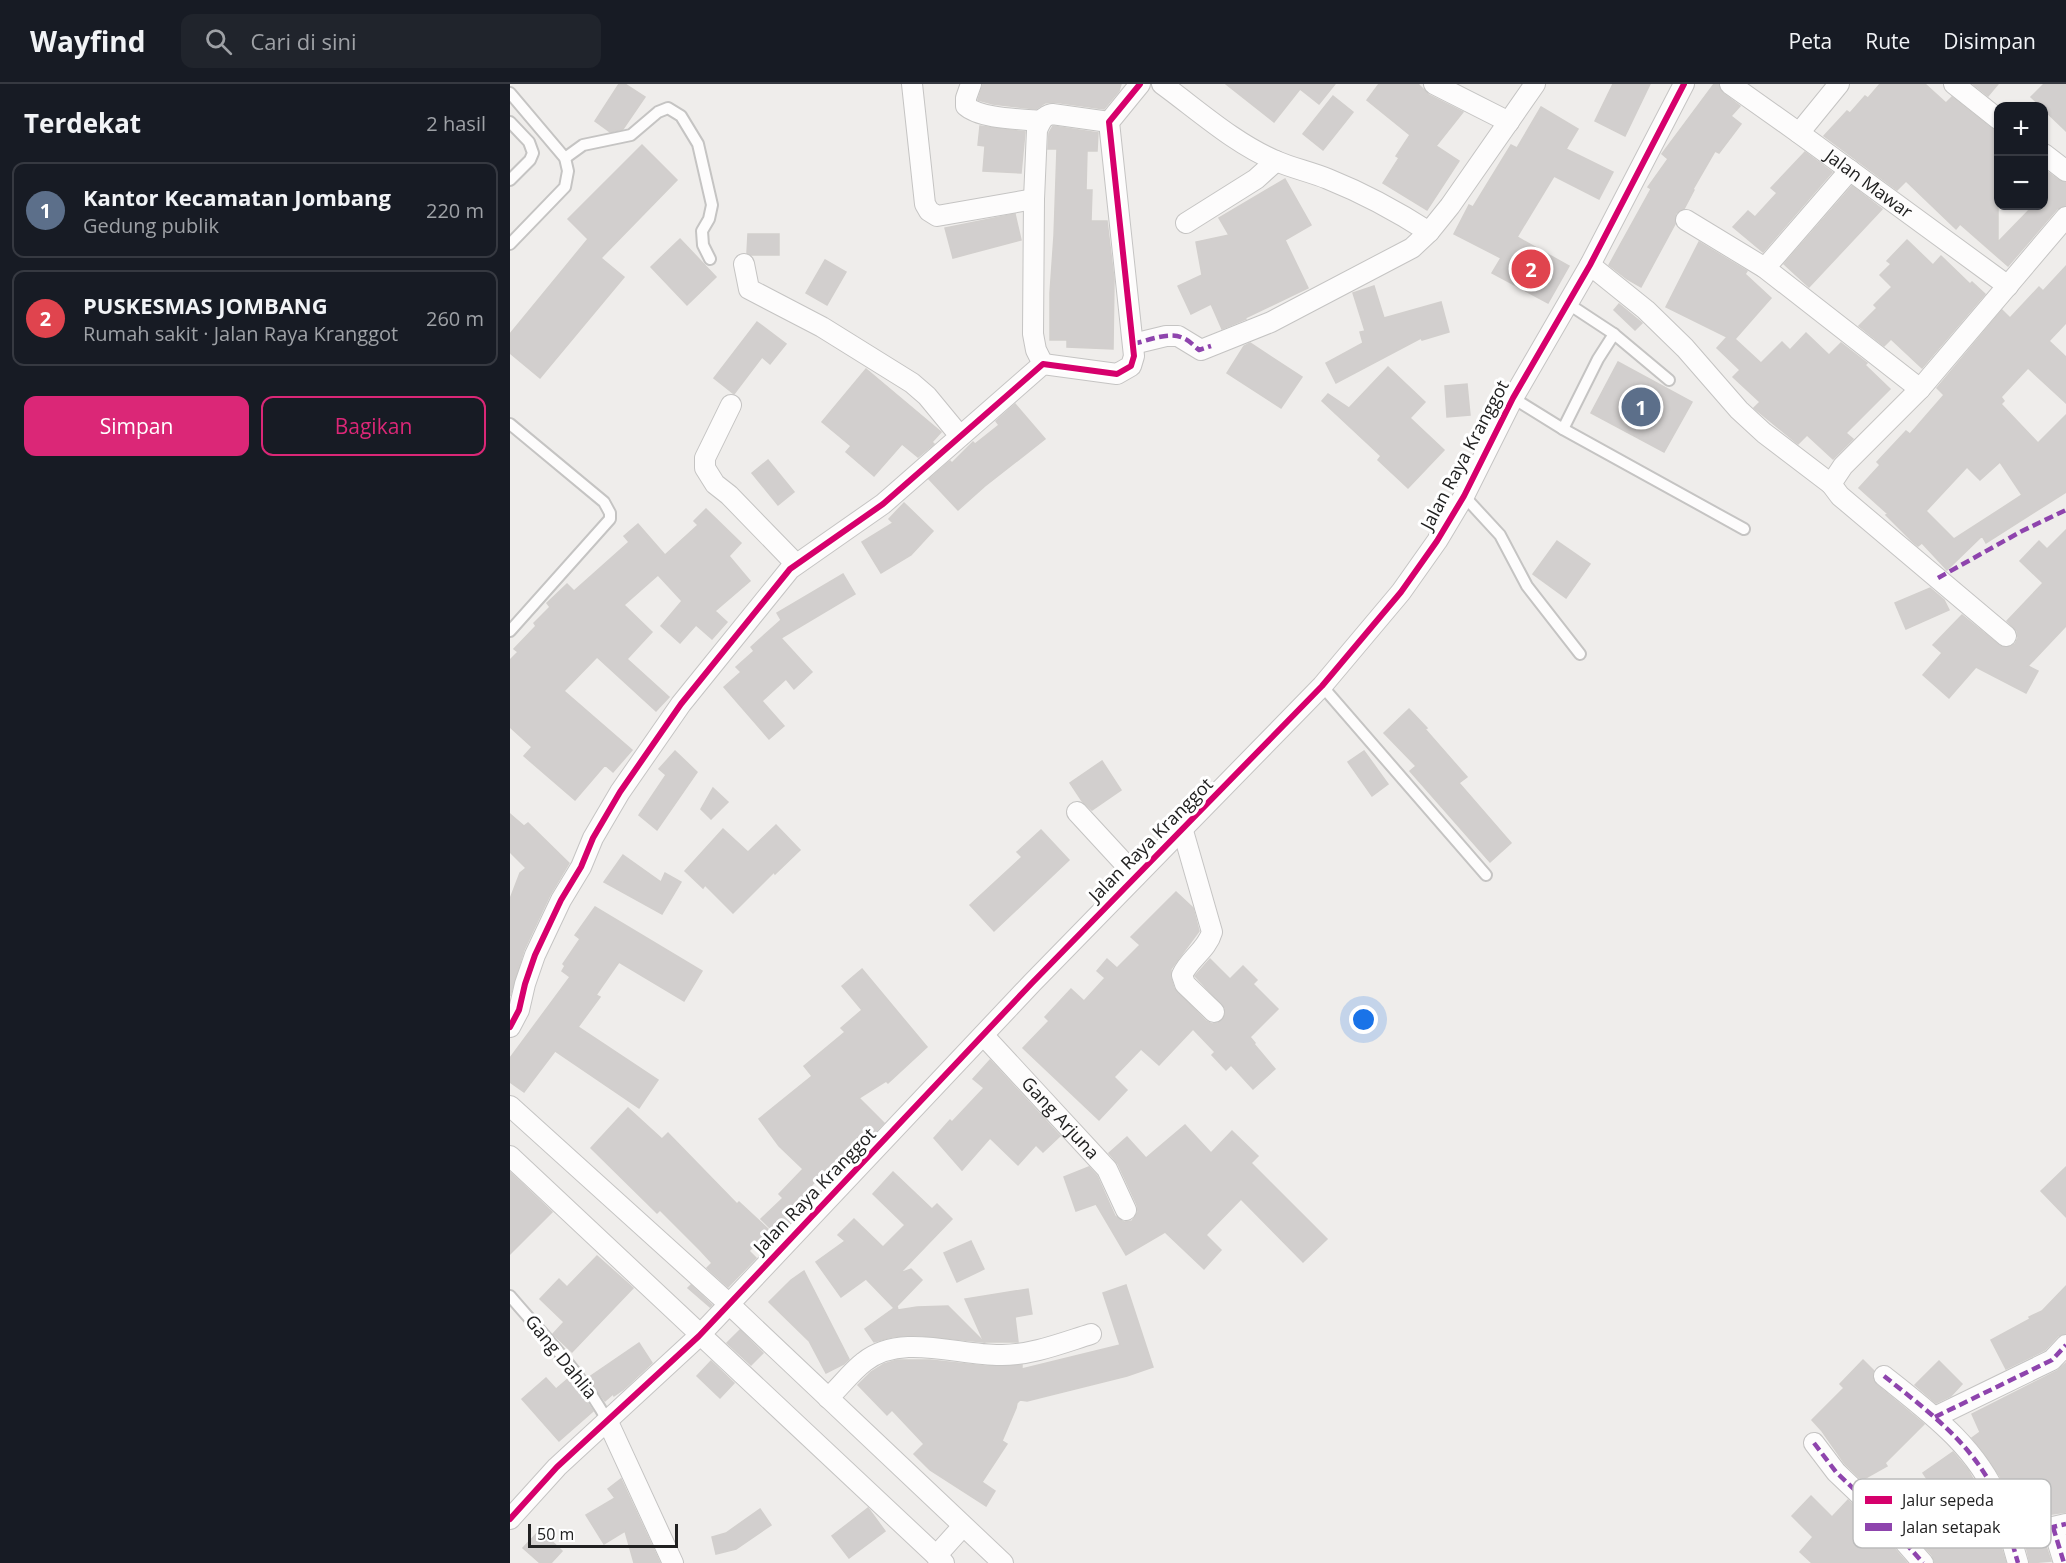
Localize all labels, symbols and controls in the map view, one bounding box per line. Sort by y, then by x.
search box [181,14,601,68]
text: Wayfind [30,22,145,60]
icon: search [202,25,235,58]
text: Cari di sini [250,26,357,56]
text: Peta [1789,27,1832,55]
text: Rute [1865,27,1910,55]
text: Disimpan [1943,27,2036,55]
map controls [1994,102,2048,210]
button: + [1994,102,2048,156]
text: Terdekat [24,105,141,141]
text: 2 hasil [426,110,486,137]
street label: Jalan Mawar [1819,142,1918,224]
button: − [1994,156,2048,210]
text: Kantor Kecamatan Jombang [83,182,391,212]
text: 1 [40,197,51,224]
text: 220 m [426,197,484,224]
text: Gedung publik [83,212,219,239]
pin: 2 [1512,246,1550,291]
text: PUSKESMAS JOMBANG [83,290,328,320]
text: 2 [40,305,51,332]
text: 260 m [426,305,484,332]
text: Rumah sakit · Jalan Raya Kranggot [83,320,398,347]
street label: Jalan Raya Kranggot [1414,376,1514,535]
pin: 1 [1622,384,1660,430]
button: Simpan [24,396,249,456]
button: Bagikan [261,396,486,456]
street label: Jalan Raya Kranggot [1082,772,1218,908]
your location [1349,1005,1378,1034]
street label: Gang Arjuna [1017,1071,1105,1164]
street label: Jalan Raya Kranggot [747,1122,881,1260]
street label: Gang Dahlia [520,1309,603,1403]
legend [1853,1479,2051,1548]
text: Jalur sepeda [1900,1489,1994,1511]
text: Jalan setapak [1900,1516,2001,1538]
scale bar [528,1521,678,1548]
text: 50 m [537,1523,574,1545]

